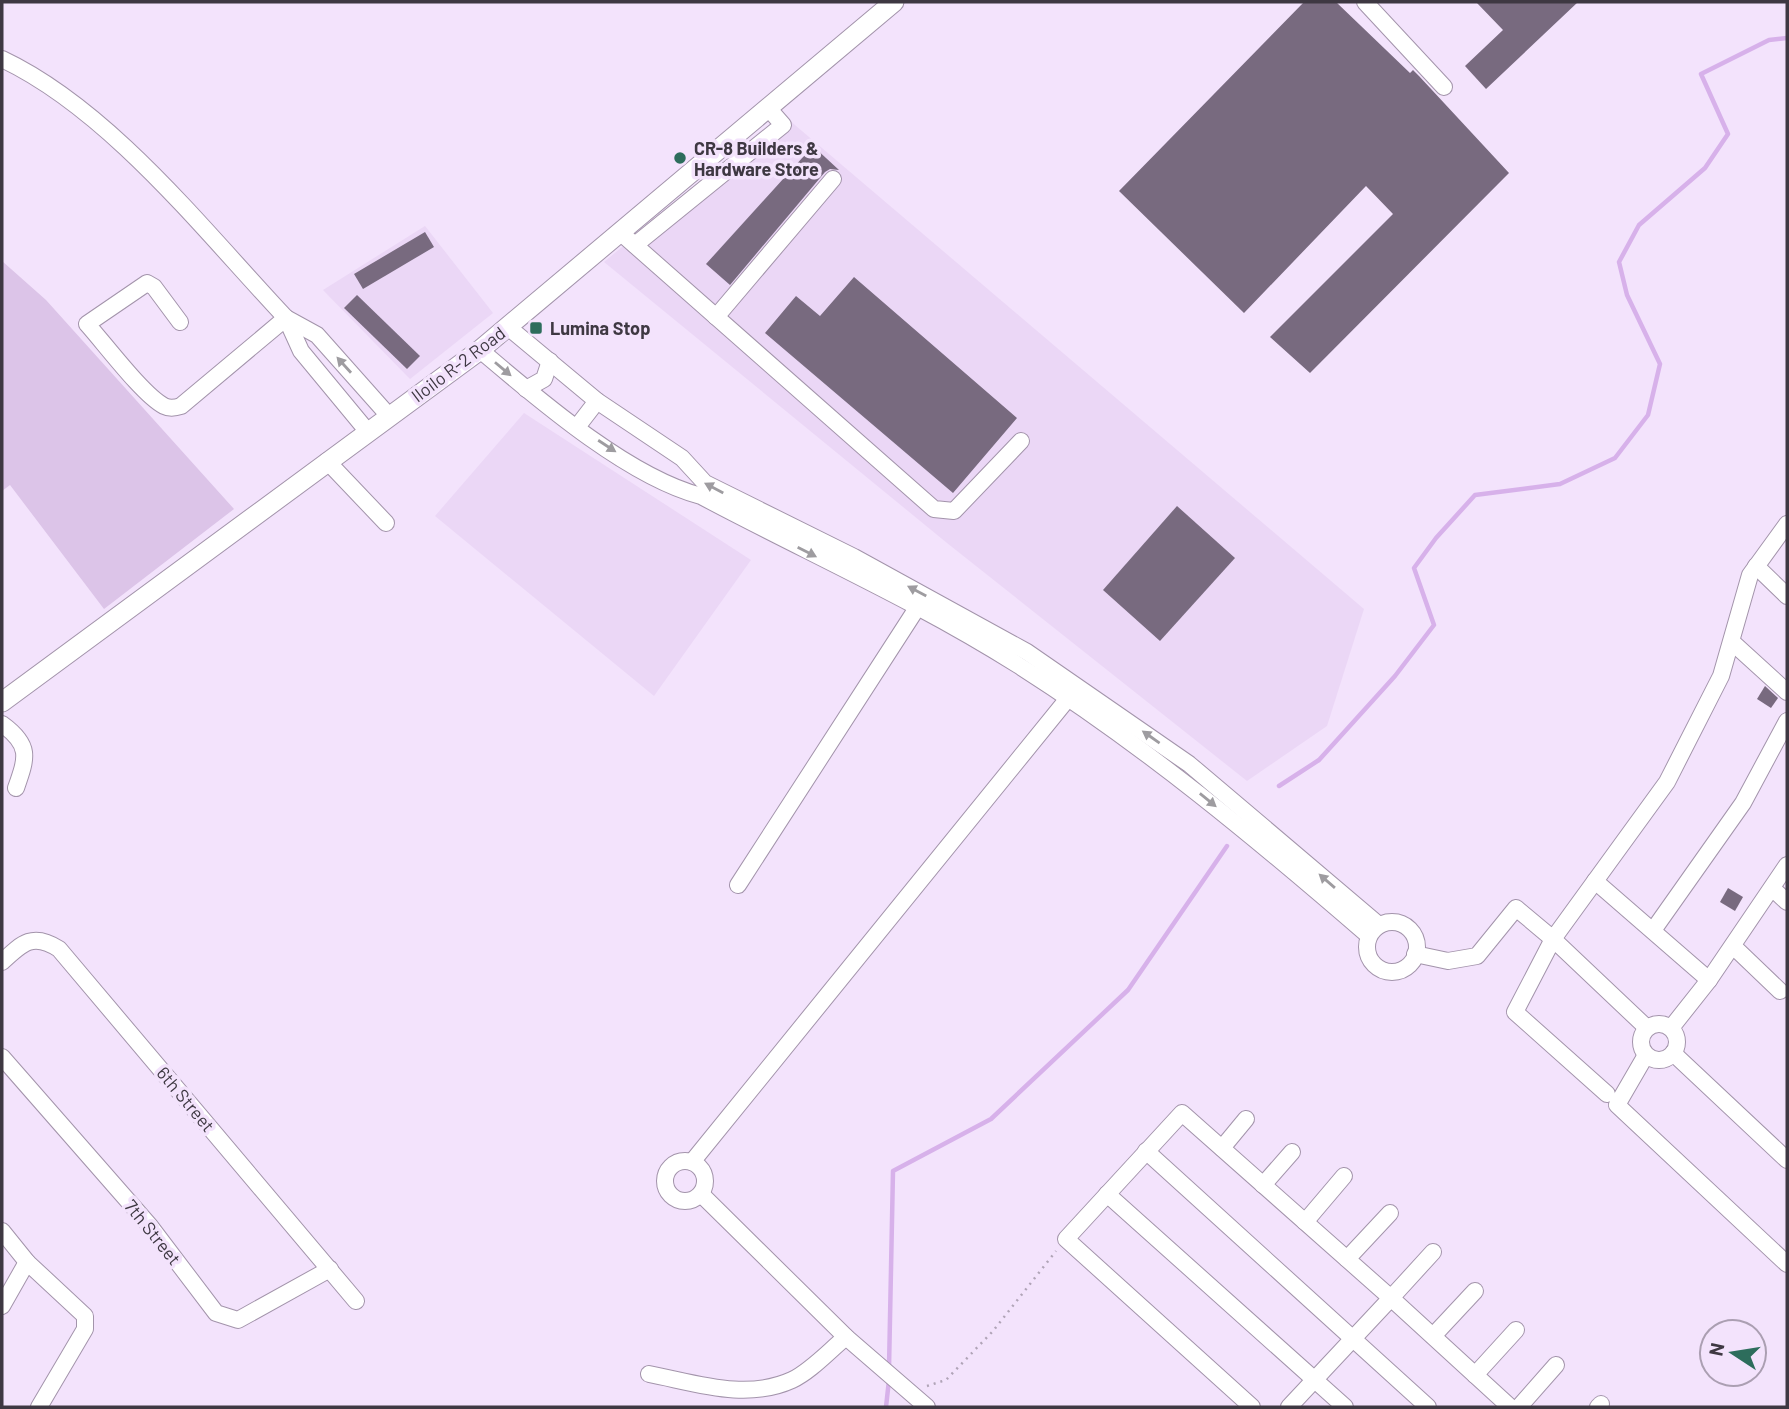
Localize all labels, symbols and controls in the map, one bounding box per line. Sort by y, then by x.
place label: CR-8 Builders & Hardware Store [694,137,819,180]
marker: CR-8 Builders & Hardware Store [672,150,688,166]
place label: Lumina Stop [550,317,650,339]
marker: Lumina Stop [528,320,544,336]
street label: Iloilo R-2 Road [407,322,509,406]
one-way arrow [336,356,352,374]
one-way arrow [494,362,512,377]
one-way arrow [597,440,617,453]
one-way arrow [704,482,724,494]
one-way arrow [797,546,817,557]
one-way arrow [907,585,927,596]
one-way arrow [1142,730,1160,744]
one-way arrow [1200,792,1217,807]
one-way arrow [1319,874,1336,889]
street label: 6th Street [152,1062,220,1136]
street label: 7th Street [120,1195,186,1269]
north arrow [1698,1318,1768,1388]
text: N [1703,1341,1728,1358]

